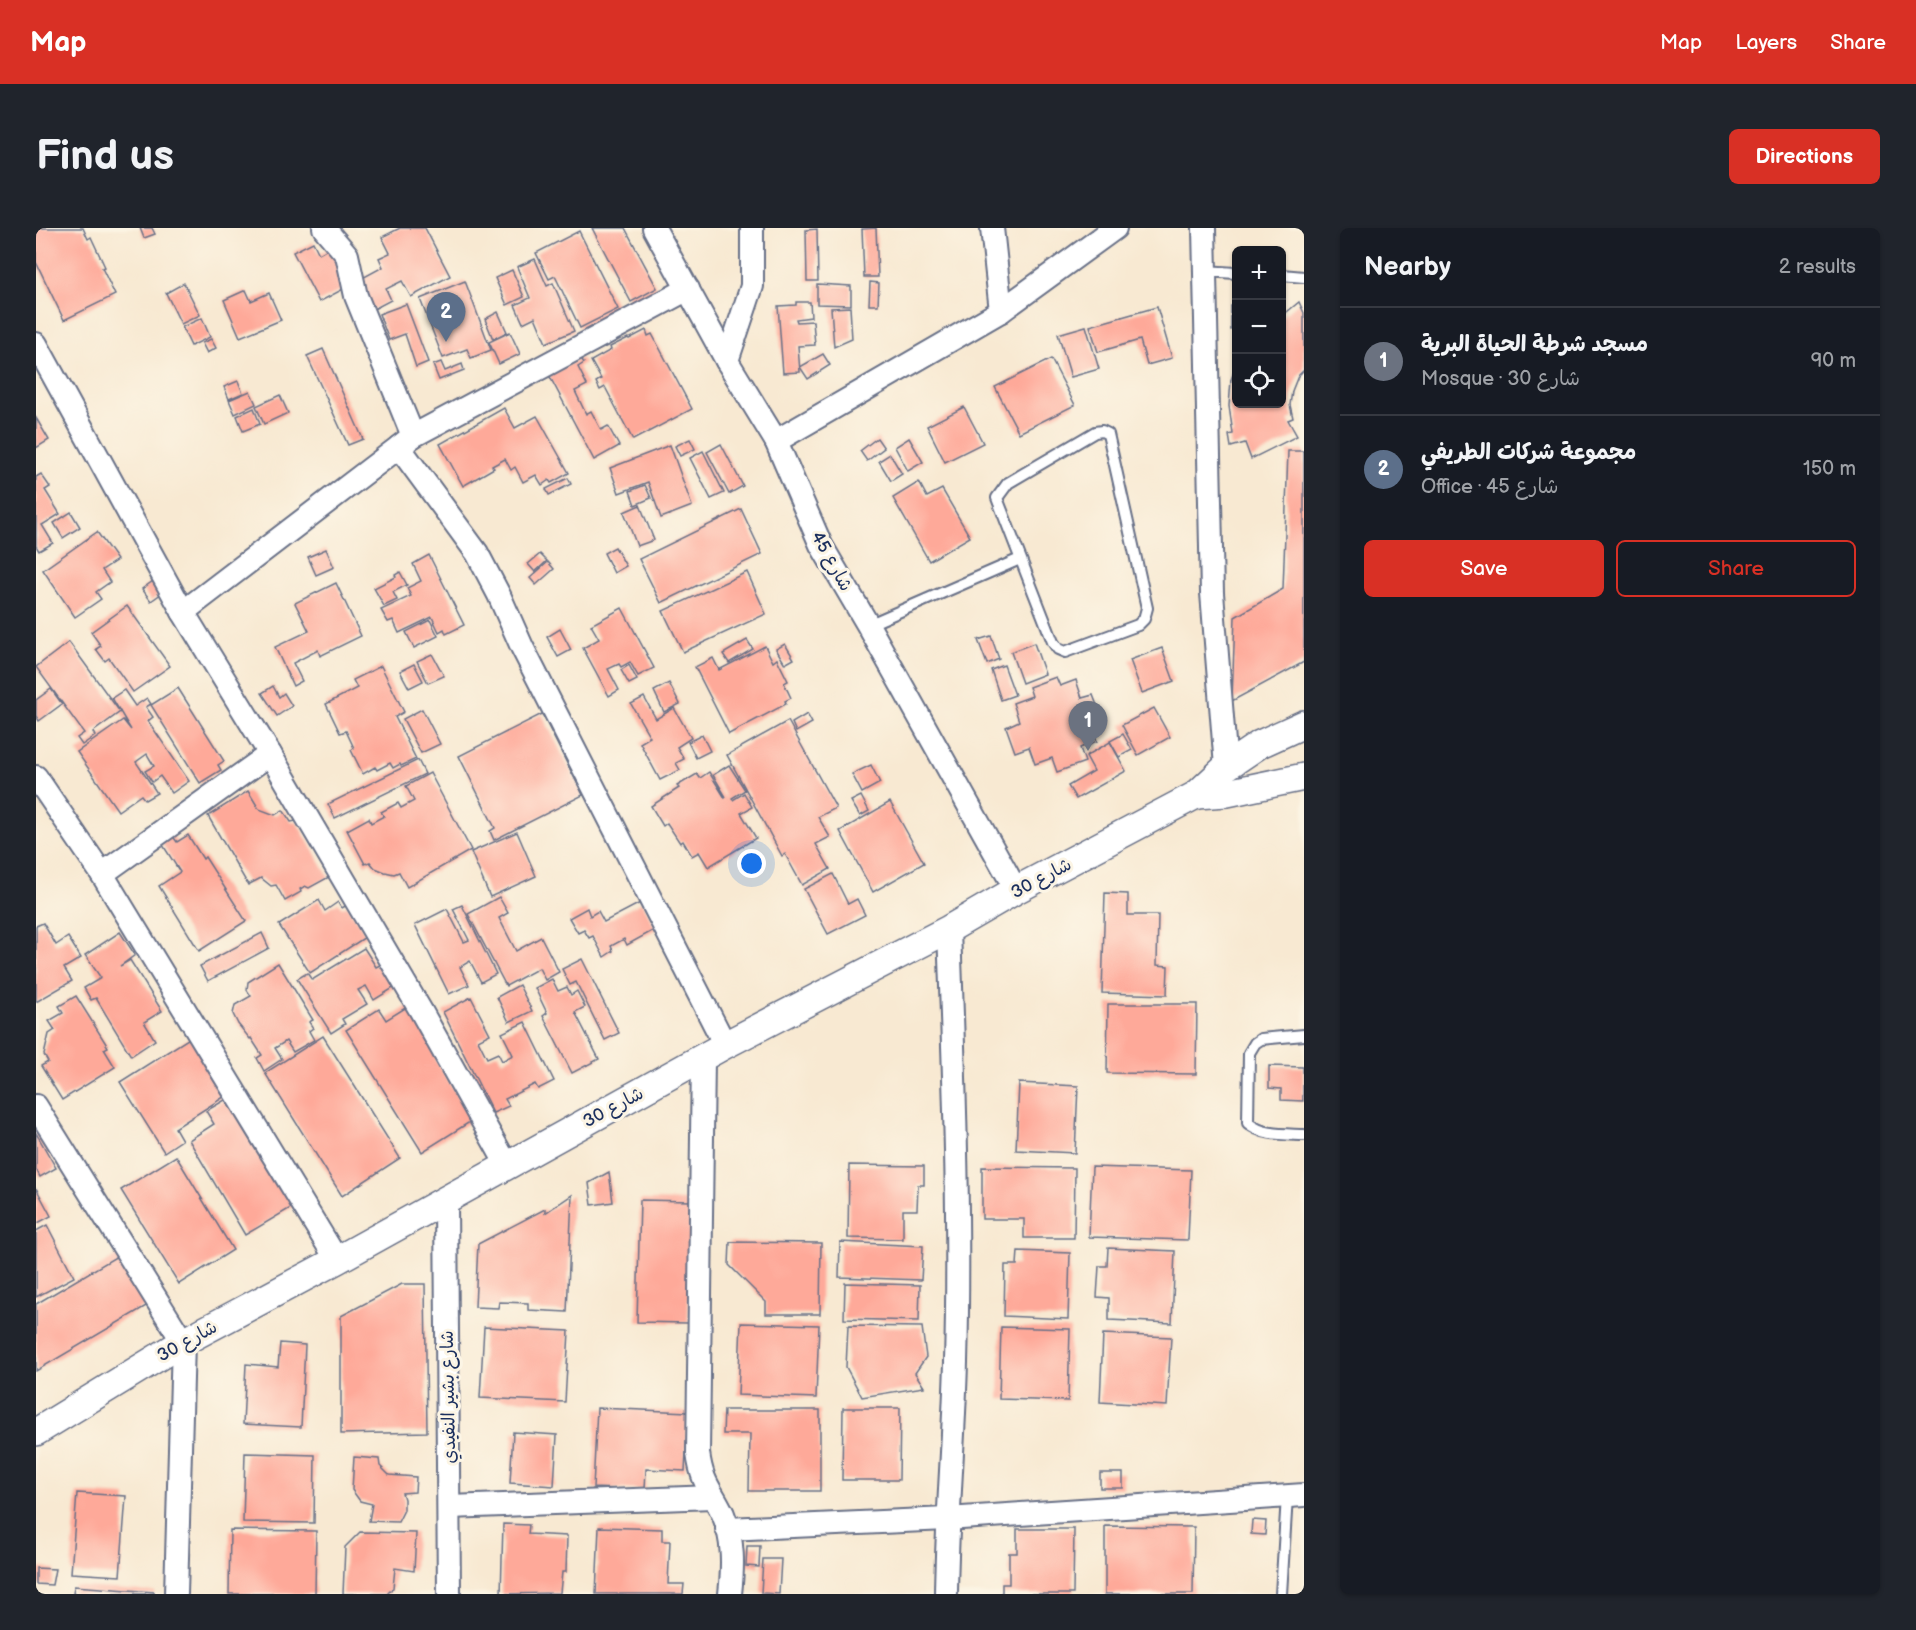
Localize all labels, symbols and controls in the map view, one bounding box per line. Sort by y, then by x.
text: Map [30,26,86,59]
text: Map [1660,30,1702,55]
text: Layers [1735,30,1797,55]
text: Share [1830,30,1886,55]
button: Directions [1729,129,1880,184]
text: Find us [36,131,174,182]
map controls [1232,246,1286,408]
button: + [1232,246,1286,300]
text: Nearby [1364,252,1451,283]
text: 2 results [1779,255,1856,279]
pin: 2 [426,292,466,342]
button: − [1232,300,1286,354]
text: مسجد شرطة الحياة البرية [1421,331,1648,358]
text: 1 [1379,349,1388,373]
text: 90 m [1811,349,1856,373]
button: locate [1232,354,1286,408]
text: Mosque · شارع 30 [1421,367,1580,391]
text: مجموعة شركات الطريفي [1421,439,1636,466]
text: 2 [1378,457,1389,481]
text: 150 m [1803,457,1856,481]
text: Office · شارع 45 [1421,475,1558,499]
street label: شارع 45 [806,528,857,595]
button: Save [1364,540,1604,597]
button: Share [1616,540,1856,597]
pin: 1 [1068,702,1108,751]
your location [737,849,766,878]
street label: شارع 30 [1007,854,1076,904]
street label: شارع 30 [579,1083,648,1133]
street label: شارع 30 [154,1316,221,1367]
street label: شارع بشير النفيدي [437,1330,462,1464]

